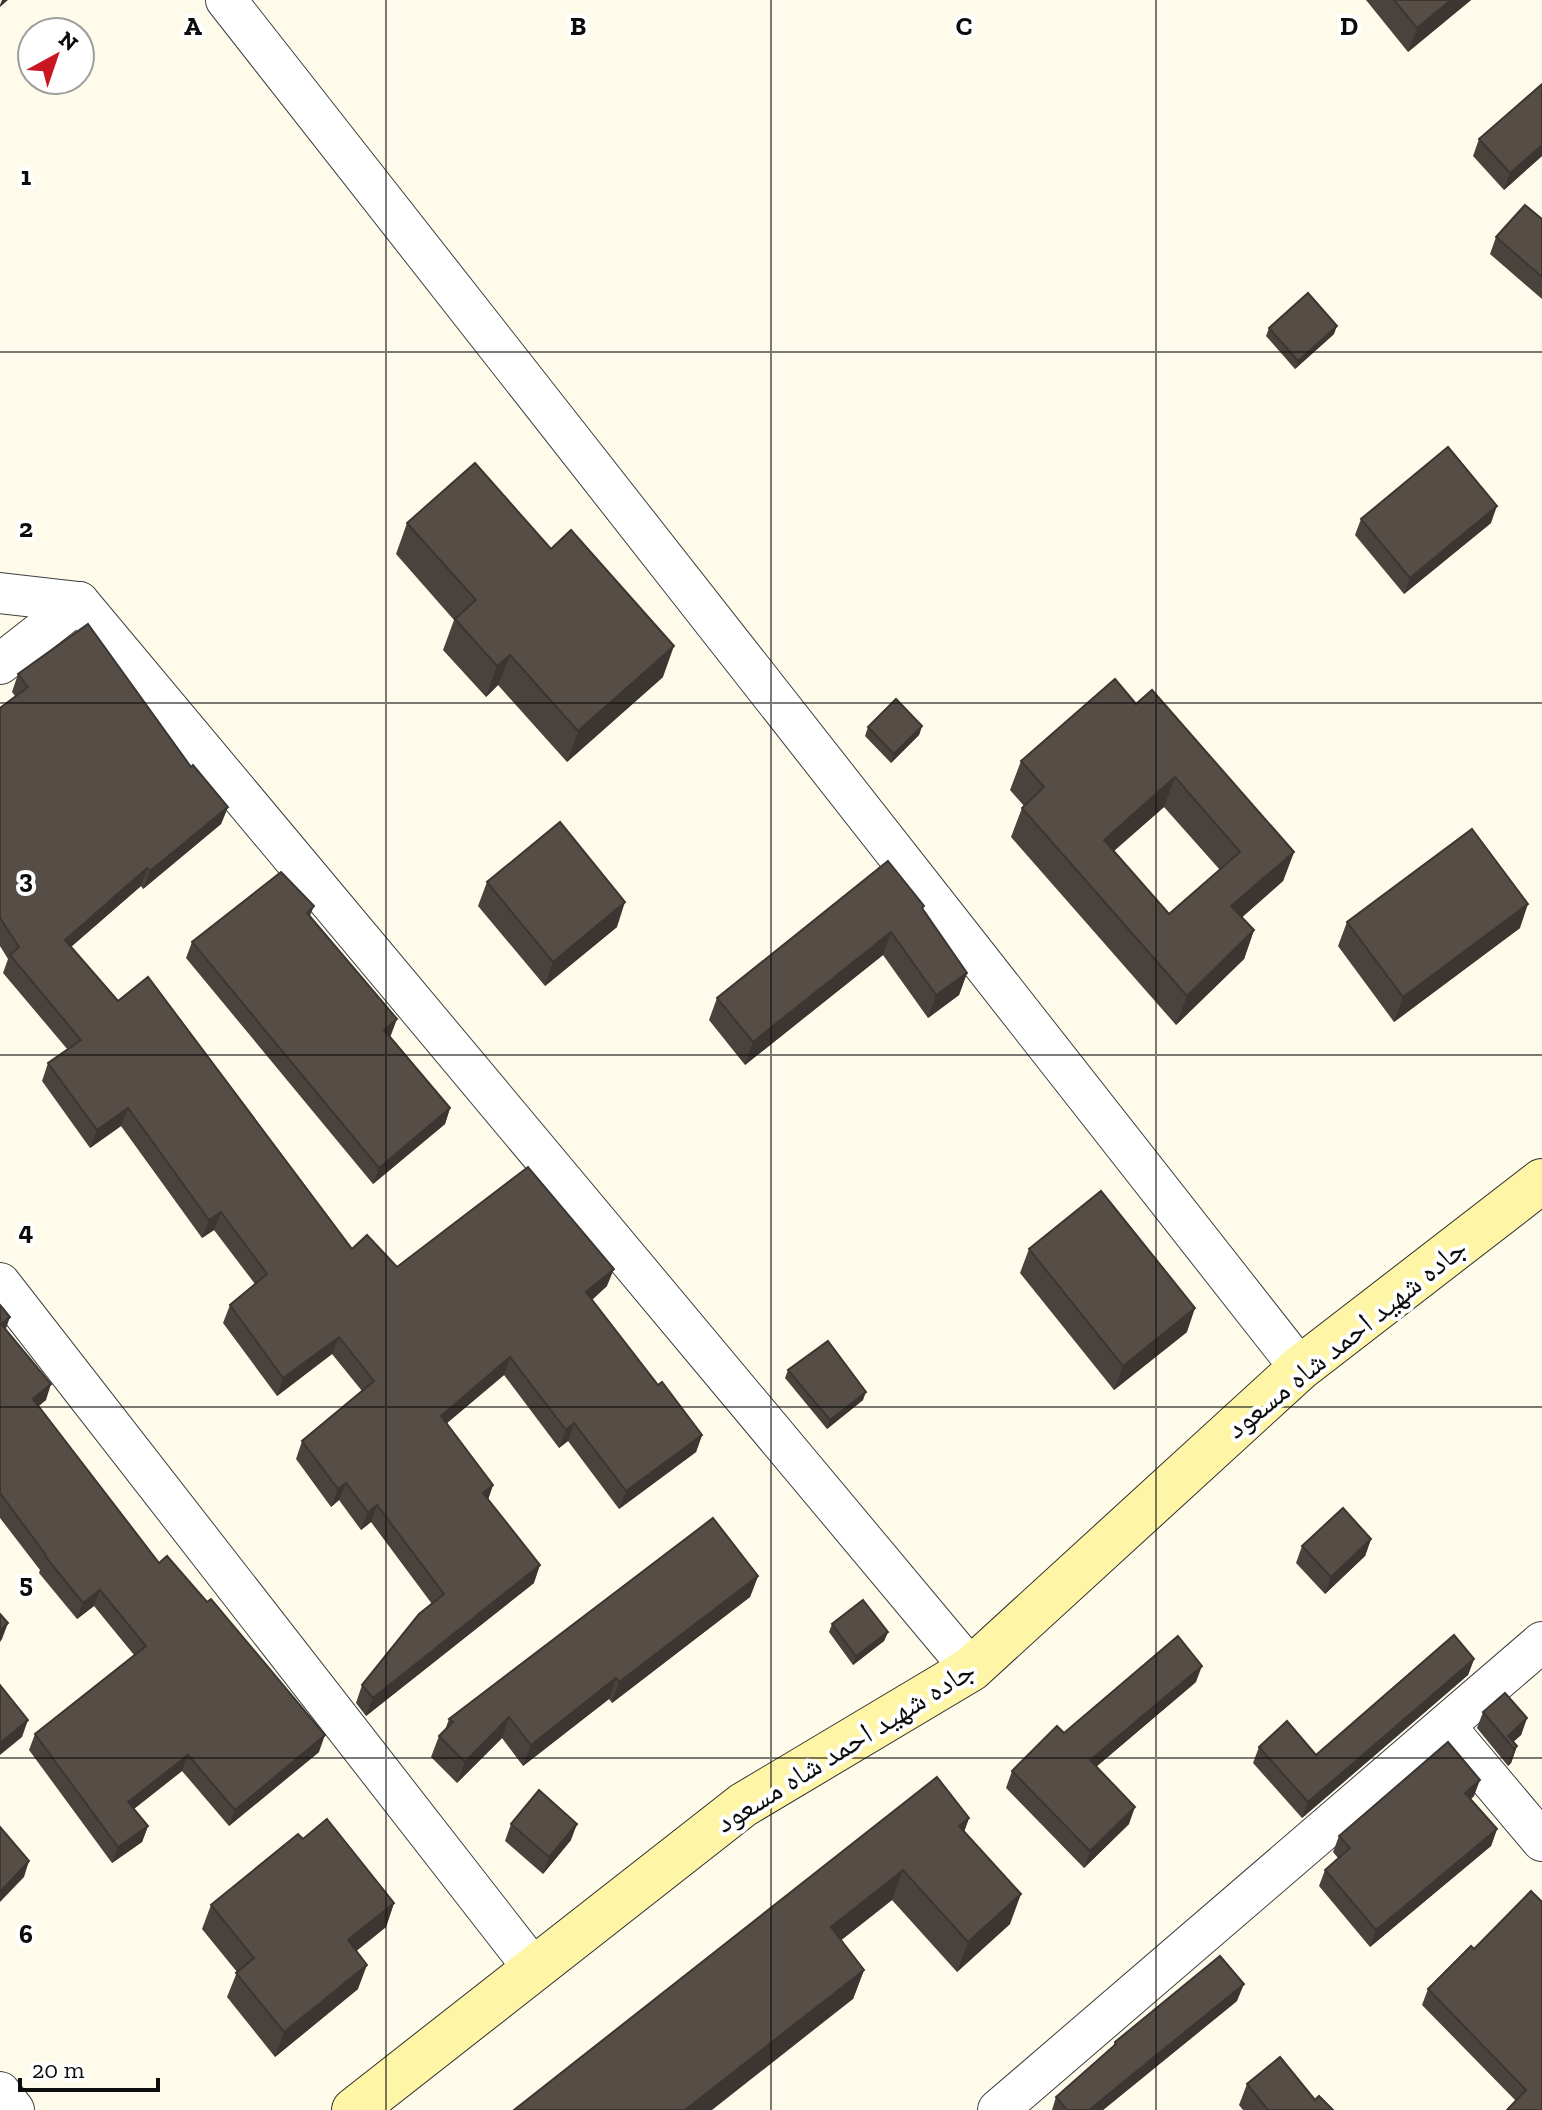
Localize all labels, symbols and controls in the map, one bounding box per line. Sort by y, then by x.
text: A [184,10,202,42]
text: B [570,10,586,42]
text: C [956,10,972,42]
text: D [1340,10,1358,42]
north arrow [16,16,96,96]
text: N [53,25,84,57]
text: 1 [21,160,32,192]
text: 2 [19,512,33,544]
text: 3 [19,863,33,895]
text: 4 [19,1215,34,1247]
street label: جاده شهيد احمد شاه مسعود [1218,1230,1474,1446]
text: 5 [19,1567,33,1599]
street label: جاده شهيد احمد شاه مسعود [708,1651,982,1841]
text: 6 [19,1918,33,1950]
scale bar [20,2042,158,2092]
text: 20 m [32,2055,85,2084]

